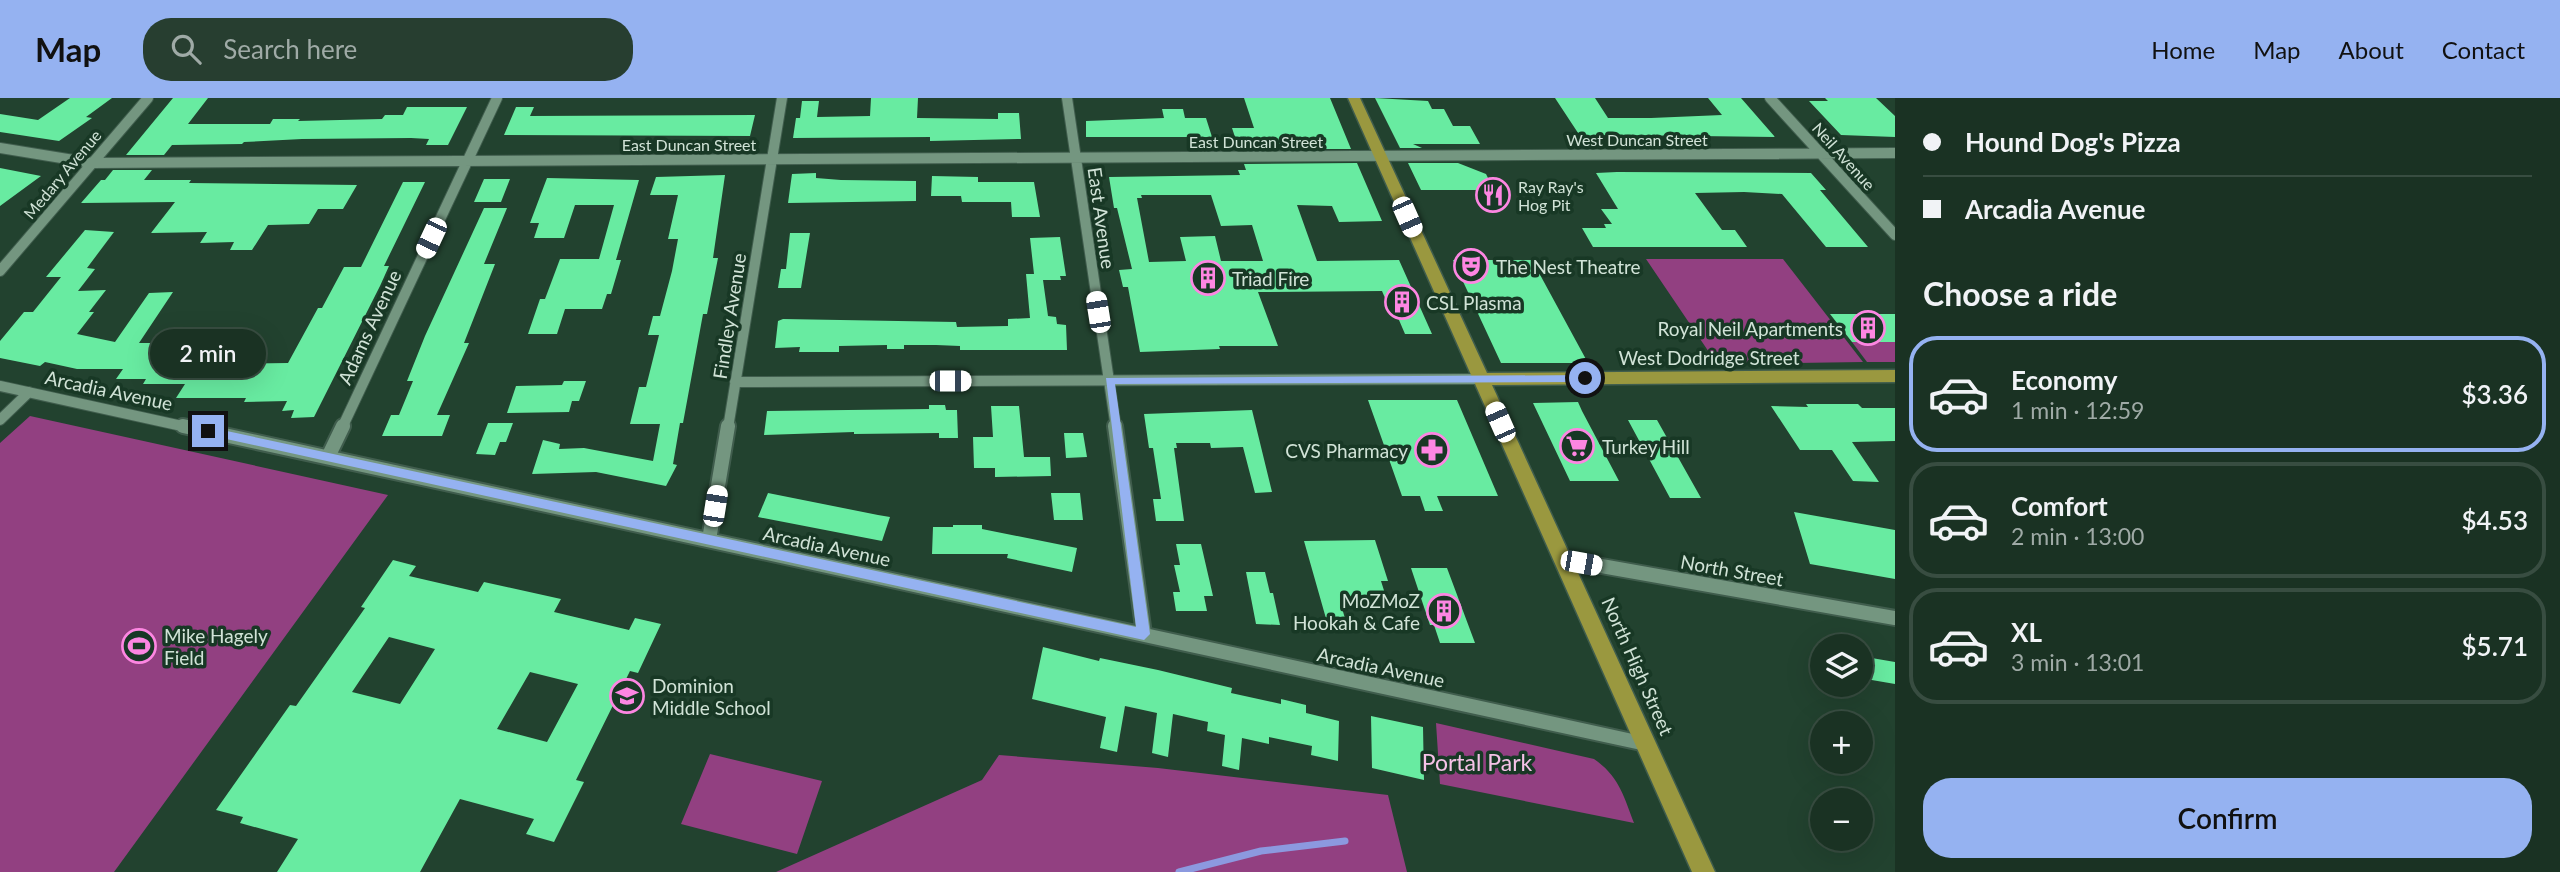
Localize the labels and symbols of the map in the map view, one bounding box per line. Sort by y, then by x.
street label: Neil Avenue [1809,118,1879,194]
street label: Medary Avenue [19,126,105,222]
street label: West Duncan Street [1566,130,1708,149]
street label: East Duncan Street [1189,132,1324,151]
street label: East Duncan Street [622,135,757,154]
street label: East Avenue [1083,166,1121,270]
restaurant icon: Ray Ray's Hog Pit [1474,176,1512,214]
place label: Ray Ray's Hog Pit [1518,177,1584,214]
car [1389,194,1426,240]
car [413,215,450,261]
theatre icon: The Nest Theatre [1452,247,1490,285]
street label: Findley Avenue [708,251,750,381]
place label: The Nest Theatre [1496,255,1641,278]
building icon: Triad Fire [1189,259,1227,297]
street label: Adams Avenue [332,266,406,388]
place label: Triad Fire [1232,267,1309,290]
building icon: CSL Plasma [1383,283,1421,321]
car [1085,290,1112,334]
place label: CSL Plasma [1426,291,1522,314]
building icon: Royal Neil Apartments [1849,309,1887,347]
place label: Royal Neil Apartments [1658,317,1843,340]
callout: 2 min [150,330,266,378]
street label: West Dodridge Street [1618,346,1800,369]
route start [1569,362,1601,394]
street label: Arcadia Avenue [43,365,175,415]
car [930,371,972,392]
car [1482,399,1519,445]
route end [192,415,224,447]
supermarket icon: Turkey Hill [1558,427,1596,465]
pharmacy icon: CVS Pharmacy [1413,431,1451,469]
place label: Turkey Hill [1602,435,1690,458]
place label: CVS Pharmacy [1285,439,1408,462]
car [702,484,729,528]
street label: Arcadia Avenue [761,521,893,571]
car [1559,549,1604,577]
street label: North Street [1679,550,1785,590]
place label: MoZMoZ Hookah & Cafe [1293,589,1420,634]
building icon: MoZMoZ Hookah & Cafe [1425,592,1463,630]
street label: North High Street [1597,593,1679,739]
place label: Mike Hagely Field [164,624,268,669]
sports icon: Mike Hagely Field [120,627,158,665]
street label: Arcadia Avenue [1315,642,1447,692]
place label: Dominion Middle School [652,674,771,719]
school or university icon: Dominion Middle School [608,677,646,715]
park label: Portal Park [1422,748,1533,776]

